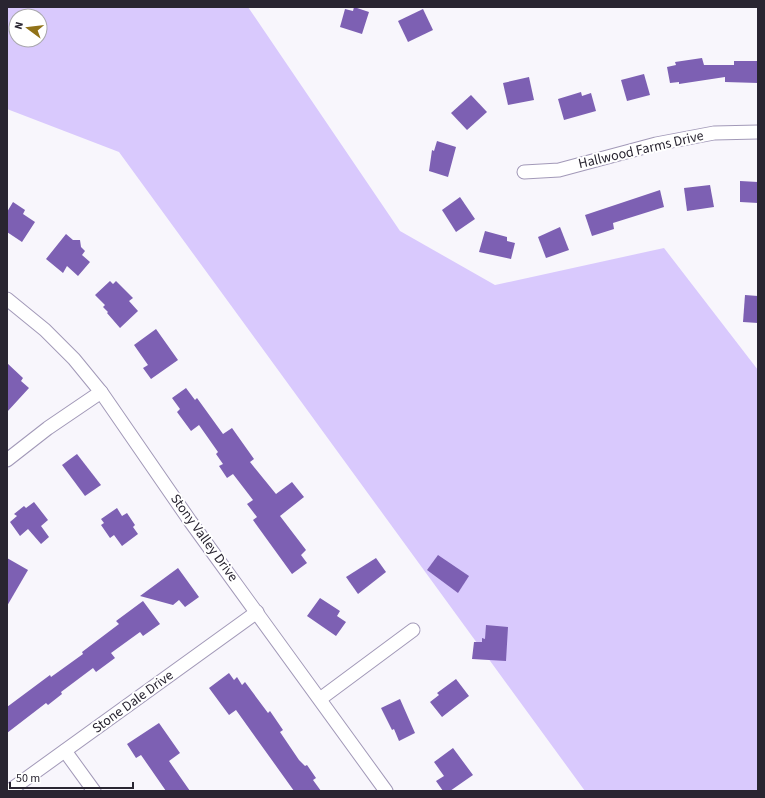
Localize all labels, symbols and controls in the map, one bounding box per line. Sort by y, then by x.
north arrow [8,8,48,48]
text: N [11,20,27,31]
street label: Hallwood Farms Drive [576,126,706,174]
street label: Stony Valley Drive [165,490,243,586]
street label: Stone Dale Drive [88,666,178,738]
scale bar [10,764,133,790]
text: 50 m [16,770,40,787]

